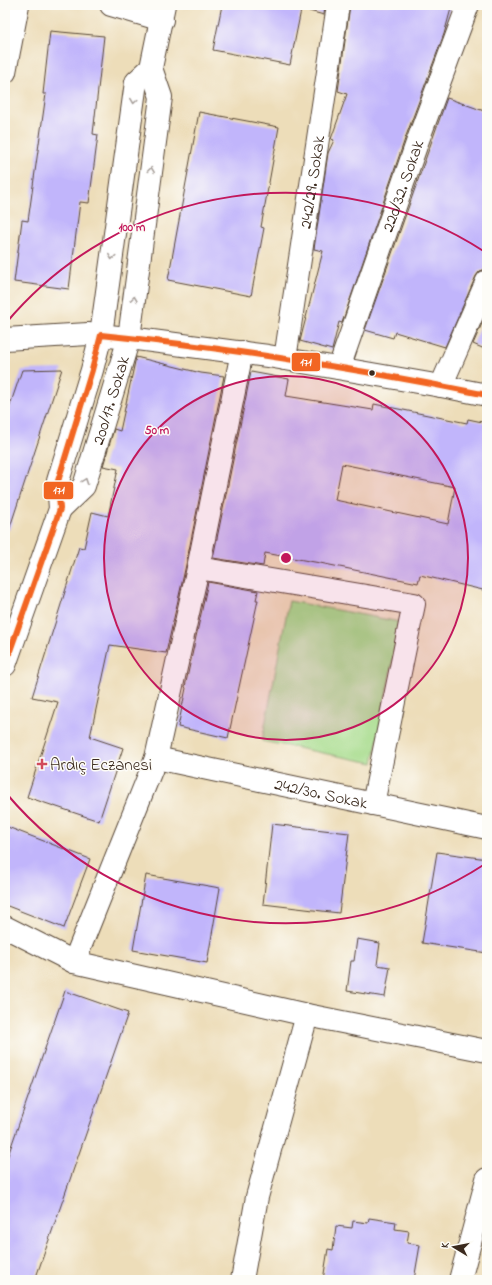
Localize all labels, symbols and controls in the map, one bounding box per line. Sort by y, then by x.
one-way arrow [130,98,139,104]
street label: 242/29. Sokak [294,133,332,230]
street label: 220/32. Sokak [376,136,431,236]
one-way arrow [146,167,155,173]
text: 100 m [119,219,146,237]
one-way arrow [108,254,117,260]
one-way arrow [129,296,138,302]
street label: 200/17. Sokak [86,352,137,448]
line badge: 171 [291,352,321,372]
text: 171 [300,355,312,371]
unlabelled marker [367,368,377,378]
text: 50 m [145,422,170,440]
one-way arrow [81,477,89,484]
line badge: 171 [43,481,74,500]
text: 171 [53,483,65,499]
centre of rings [279,551,293,565]
place label: Ardıç Eczanesi [50,753,152,778]
marker: Ardıç Eczanesi [37,759,47,769]
street label: 242/30. Sokak [272,772,370,817]
north arrow [434,1227,474,1267]
text: K [437,1241,454,1249]

